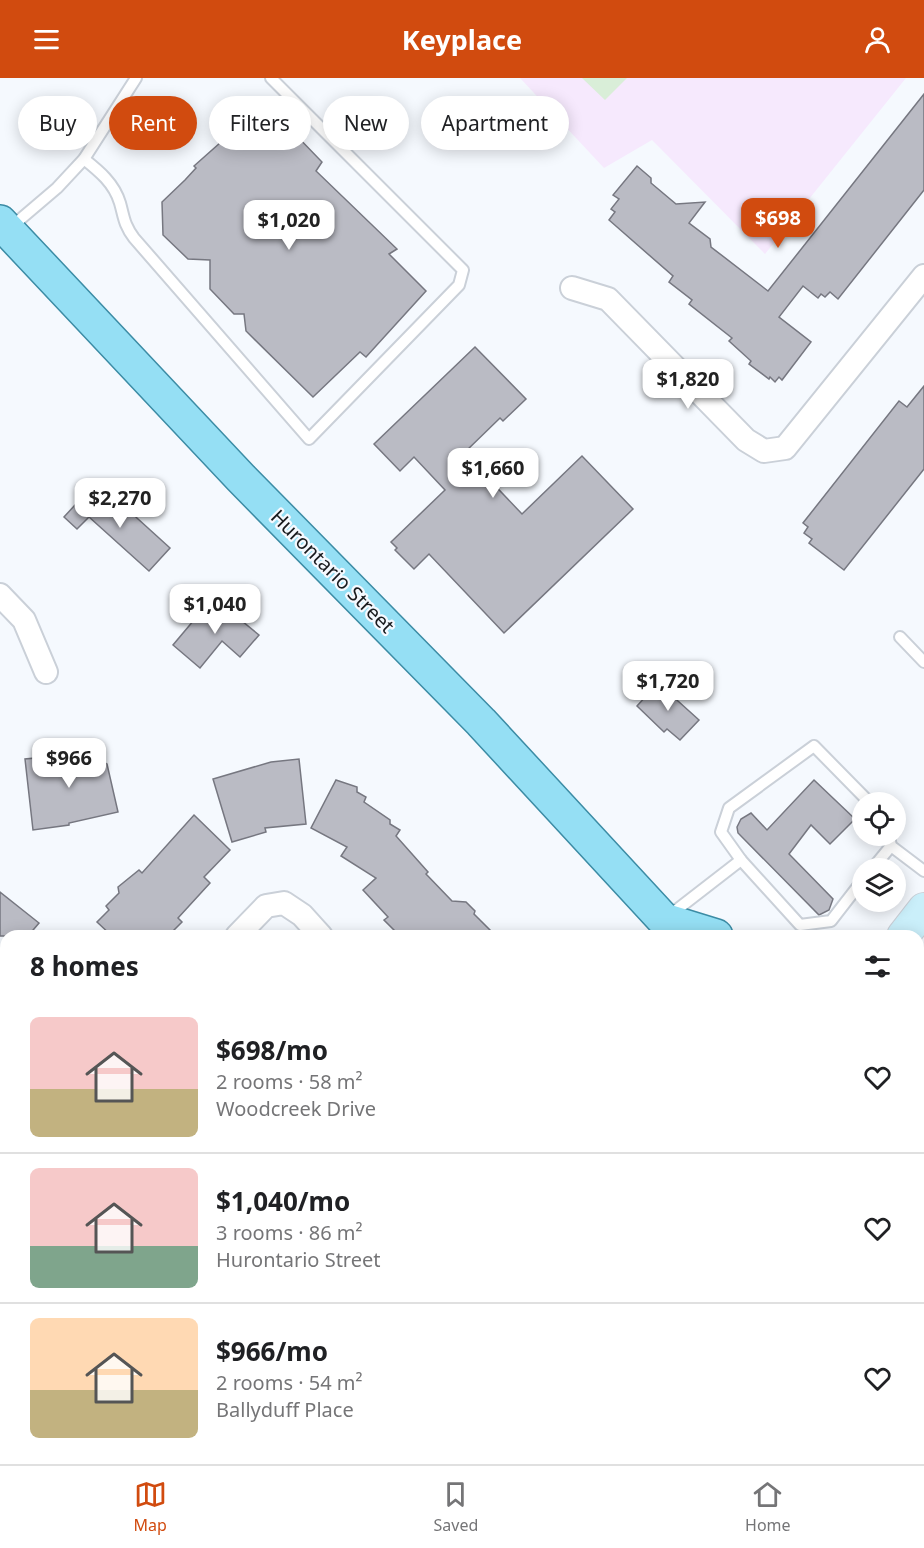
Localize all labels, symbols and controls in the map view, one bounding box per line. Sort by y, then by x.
text: Keyplace [402,21,522,58]
icon: menu [30,23,63,56]
icon: person [861,23,894,56]
chip: Buy [18,96,97,150]
chip: Rent [109,96,197,150]
chip: Filters [209,96,311,150]
chip: New [323,96,409,150]
chip: Apartment [421,96,569,150]
pin: $698 [742,198,814,249]
pin: $1,020 [240,200,338,251]
text: $698 [755,204,801,231]
text: $1,020 [258,206,320,233]
pin: $1,820 [639,359,737,410]
text: $1,820 [657,365,719,392]
pin: $1,660 [444,448,542,499]
text: $1,660 [462,454,524,481]
pin: $2,270 [71,478,169,529]
text: $2,270 [89,484,151,511]
street label: Hurontario Street [265,503,401,639]
pin: $1,040 [166,584,264,635]
text: $1,040 [184,590,246,617]
pin: $1,720 [619,661,717,712]
text: $1,720 [637,667,699,694]
pin: $966 [33,738,105,789]
text: $966 [46,744,92,771]
map controls [852,792,906,912]
button: locate [852,792,906,846]
button: layers [852,858,906,912]
text: 8 homes [30,948,139,984]
icon: filters [861,950,894,983]
text: $698/mo [216,1032,328,1068]
icon: home [78,1041,150,1113]
icon: heart [861,1061,894,1094]
text: 2 rooms · 58 m² [216,1068,363,1095]
text: Woodcreek Drive [216,1095,376,1122]
text: $1,040/mo [216,1183,350,1219]
icon: home [78,1192,150,1264]
icon: heart [861,1212,894,1245]
text: 3 rooms · 86 m² [216,1219,363,1246]
text: Hurontario Street [216,1246,381,1273]
text: $966/mo [216,1333,328,1369]
icon: home [78,1342,150,1414]
icon: heart [861,1362,894,1395]
text: 2 rooms · 54 m² [216,1369,363,1396]
text: Ballyduff Place [216,1396,354,1423]
tab: Map [133,1478,167,1536]
tab: Saved [434,1478,478,1536]
tab: Home [745,1478,791,1536]

